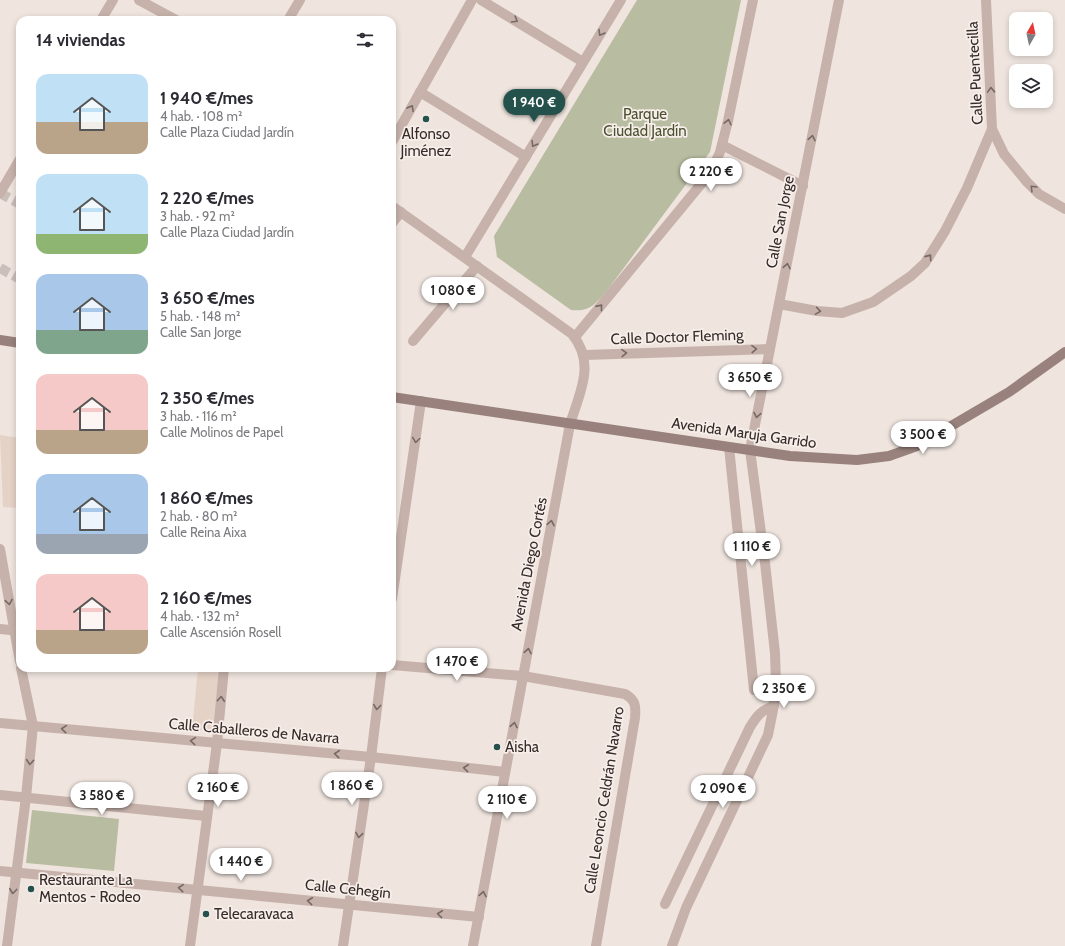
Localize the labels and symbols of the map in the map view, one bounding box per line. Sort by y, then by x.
north arrow [1009,12,1053,56]
one-way arrow [511,16,518,23]
street label: Calle Puentecilla [963,20,987,125]
one-way arrow [599,29,606,36]
one-way arrow [986,87,995,93]
pin: 1 940 € [497,89,571,123]
one-way arrow [406,105,414,112]
park label: Parque Ciudad Jardín [603,105,687,140]
marker: Alfonso Jiménez [421,114,431,124]
one-way arrow [723,119,732,126]
place label: Alfonso Jiménez [400,125,451,160]
one-way arrow [807,135,816,141]
one-way arrow [531,140,538,147]
pin: 2 220 € [674,158,748,192]
street label: Calle San Jorge [762,174,798,270]
one-way arrow [1030,185,1038,192]
one-way arrow [924,254,932,261]
one-way arrow [782,262,791,269]
pin: 1 080 € [416,277,490,311]
one-way arrow [595,304,602,312]
one-way arrow [815,306,821,315]
street label: Calle Doctor Fleming [610,326,744,348]
one-way arrow [751,345,757,354]
one-way arrow [621,349,627,358]
pin: 3 650 € [713,364,787,398]
one-way arrow [754,412,762,418]
street label: Avenida Maruja Garrido [670,414,818,452]
pin: 3 500 € [886,421,960,455]
one-way arrow [412,437,421,443]
street label: Avenida Diego Cortés [507,496,551,632]
one-way arrow [547,520,555,527]
pin: 1 110 € [715,533,789,567]
one-way arrow [4,599,13,605]
pin: 1 470 € [420,648,494,682]
one-way arrow [523,648,531,654]
pin: 2 350 € [747,675,821,709]
one-way arrow [216,696,225,702]
one-way arrow [373,704,382,710]
street label: Calle Leoncio Celdrán Navarro [580,705,628,895]
street label: Calle Caballeros de Navarra [168,715,341,748]
one-way arrow [509,722,518,728]
one-way arrow [61,724,67,733]
one-way arrow [190,737,197,746]
place label: Aisha [505,738,540,756]
marker: Aisha [492,742,502,752]
one-way arrow [334,750,340,759]
one-way arrow [25,759,34,765]
one-way arrow [463,763,469,772]
pin: 1 860 € [315,772,389,806]
pin: 2 160 € [181,774,255,808]
pin: 2 090 € [686,775,760,809]
pin: 3 580 € [65,782,139,816]
pin: 2 110 € [470,786,544,820]
one-way arrow [355,832,364,838]
pin: 1 440 € [204,848,278,882]
place label: Restaurante La Mentos - Rodeo [39,871,141,906]
street label: Calle Cehegín [304,876,392,902]
one-way arrow [178,883,184,892]
marker: Restaurante La Mentos - Rodeo [26,884,36,894]
one-way arrow [9,888,18,894]
one-way arrow [478,891,487,897]
one-way arrow [307,896,314,905]
place label: Telecaravaca [214,905,295,923]
marker: Telecaravaca [201,909,211,919]
one-way arrow [437,909,443,918]

